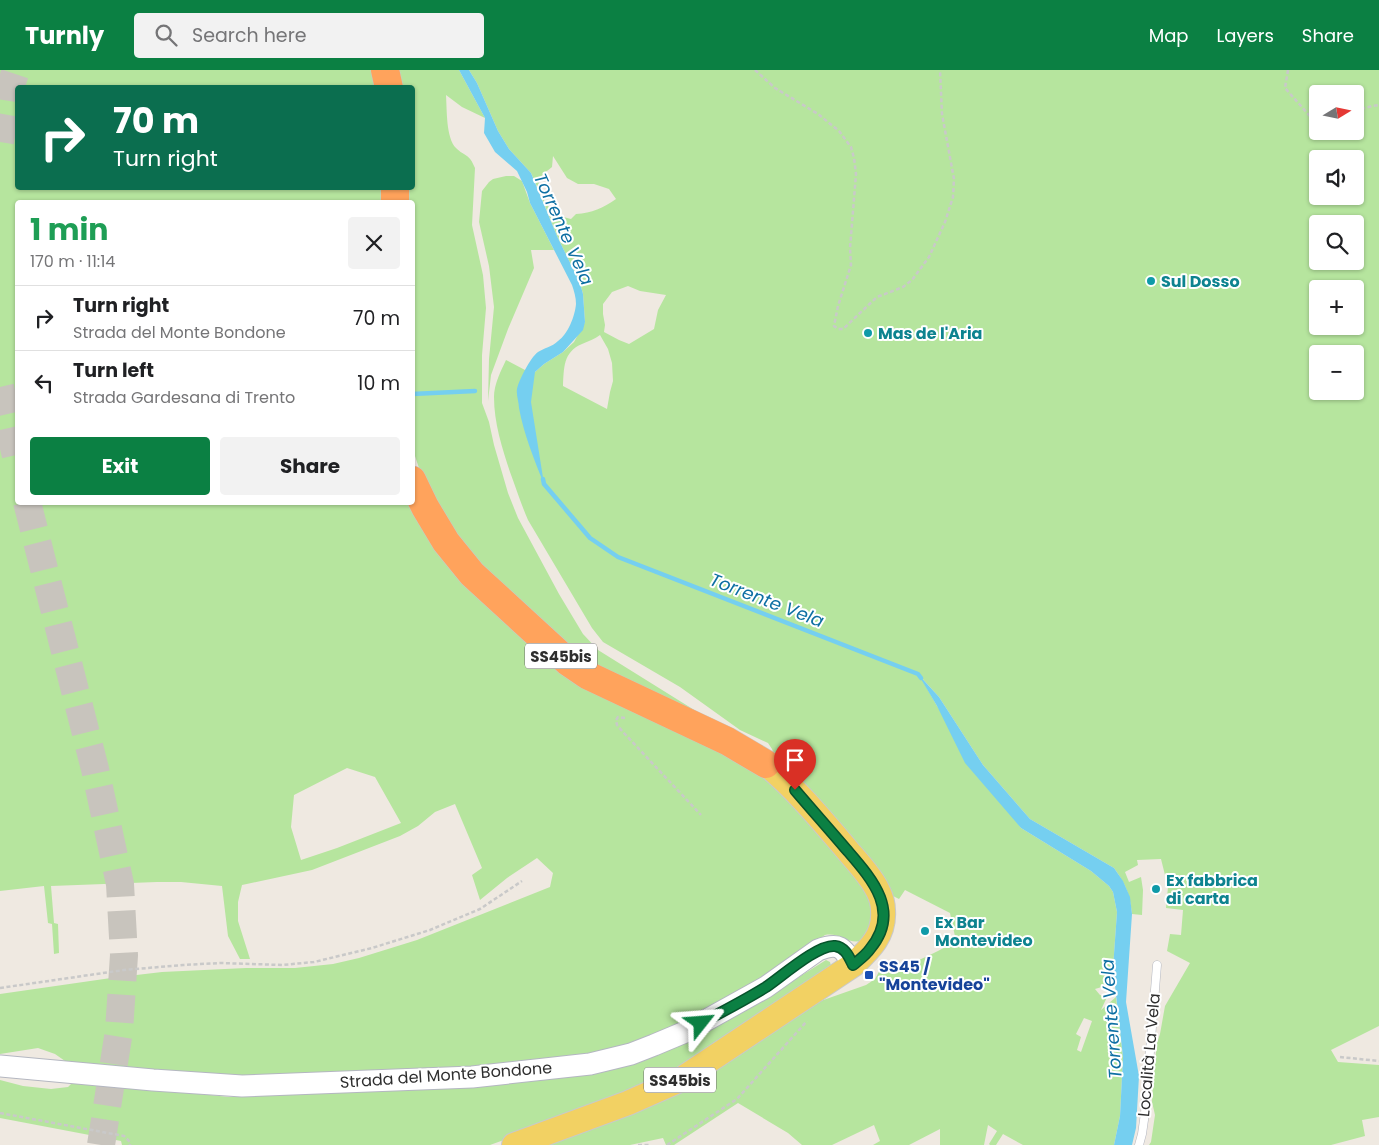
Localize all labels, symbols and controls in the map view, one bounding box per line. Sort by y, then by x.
search box [134,13,484,58]
text: Turnly [25,19,104,52]
icon: search [152,21,180,49]
text: Search here [192,22,307,49]
text: Map [1149,23,1189,48]
text: Layers [1217,23,1274,48]
text: Share [1302,23,1354,48]
north arrow [1309,85,1364,140]
map controls [1309,85,1364,400]
text: 70 m [113,96,199,145]
icon: right [30,105,95,170]
text: Turn right [113,143,218,174]
button: sound [1309,150,1364,205]
water label: Torrente Vela [528,169,600,289]
text: 1 min [30,208,108,251]
button: search [1309,215,1364,270]
button: close [348,217,400,269]
text: 170 m · 11:14 [30,250,115,273]
place label: Sul Dosso [1161,270,1240,293]
marker: Sul Dosso [1145,275,1157,287]
button: + [1309,280,1364,335]
text: Turn right [73,292,169,319]
icon: right [30,304,58,332]
text: 70 m [353,305,400,332]
text: Strada del Monte Bondone [73,321,286,344]
place label: Mas de l'Aria [878,322,982,345]
marker: Mas de l'Aria [862,327,874,339]
button: − [1309,345,1364,400]
text: Turn left [73,357,154,384]
icon: left [30,369,58,397]
text: 10 m [357,370,400,397]
text: Strada Gardesana di Trento [73,386,295,409]
button: Exit [30,437,210,495]
button: Share [220,437,400,495]
water label: Torrente Vela [706,567,828,633]
road number: SS45bis [525,644,597,668]
pin [774,739,816,790]
icon: arrive [781,746,809,774]
place label: Ex fabbrica di carta [1166,869,1258,910]
marker: Ex fabbrica di carta [1150,883,1162,895]
place label: Ex Bar Montevideo [935,911,1033,952]
marker: Ex Bar Montevideo [919,925,931,937]
place label: SS45 / "Montevideo" [879,955,990,996]
water label: Torrente Vela [1094,958,1128,1080]
marker: SS45 / "Montevideo" [863,969,875,981]
street label: Località La Vela [1132,992,1166,1118]
position arrow [674,996,726,1048]
street label: Strada del Monte Bondone [339,1056,553,1094]
road number: SS45bis [644,1068,716,1092]

